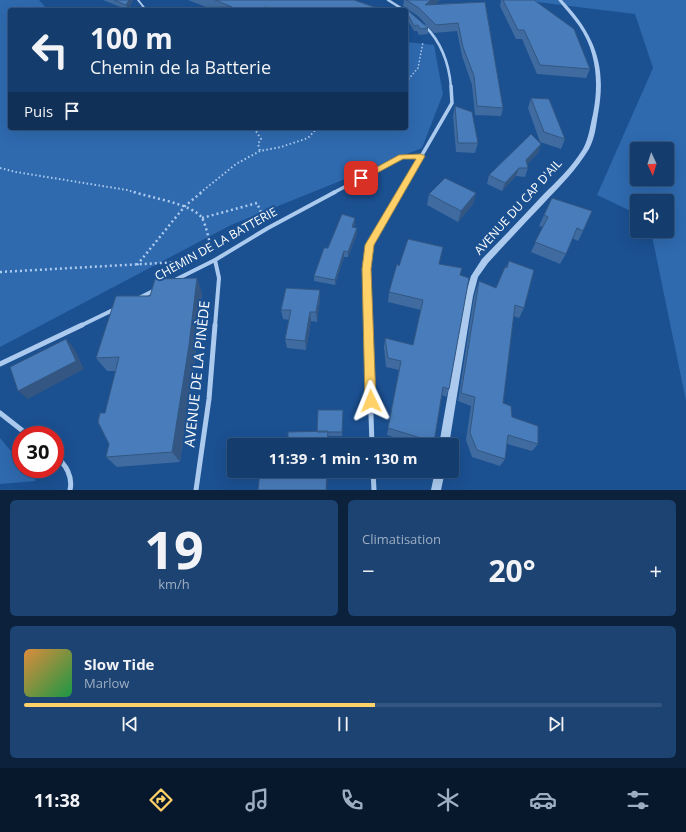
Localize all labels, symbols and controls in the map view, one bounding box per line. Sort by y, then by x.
text: 100 m [90,19,173,57]
icon: left [24,24,76,76]
text: Chemin de la Batterie [90,55,271,79]
icon: arrive [61,100,83,122]
text: Puis [24,101,53,121]
north arrow [630,142,674,186]
map controls [630,142,674,238]
street label: AVENUE DU CAP D'AIL [470,155,565,258]
pin [344,161,378,195]
icon: arrive [350,167,372,189]
button: sound [630,194,674,238]
street label: CHEMIN DE LA BATTERIE [152,203,280,284]
street label: AVENUE DE LA PINÈDE [179,300,214,448]
position arrow [350,380,392,422]
speed limit sign: 30 [12,426,64,478]
text: 11:39 · 1 min · 130 m [269,448,417,468]
text: 19 [144,513,204,584]
text: Climatisation [362,530,441,548]
text: 20° [488,550,536,591]
text: − [362,555,375,585]
text: + [649,555,662,585]
text: km/h [158,575,190,593]
text: Slow Tide [84,654,154,674]
text: Marlow [84,674,129,692]
icon: previous [119,713,141,735]
icon: pause [332,713,354,735]
icon: next [545,713,567,735]
icon: directions [147,786,175,814]
icon: music [243,786,271,814]
icon: phone [338,786,366,814]
icon: climate [434,786,462,814]
icon: car [529,786,557,814]
icon: filters [624,786,652,814]
text: 11:38 [34,788,80,812]

